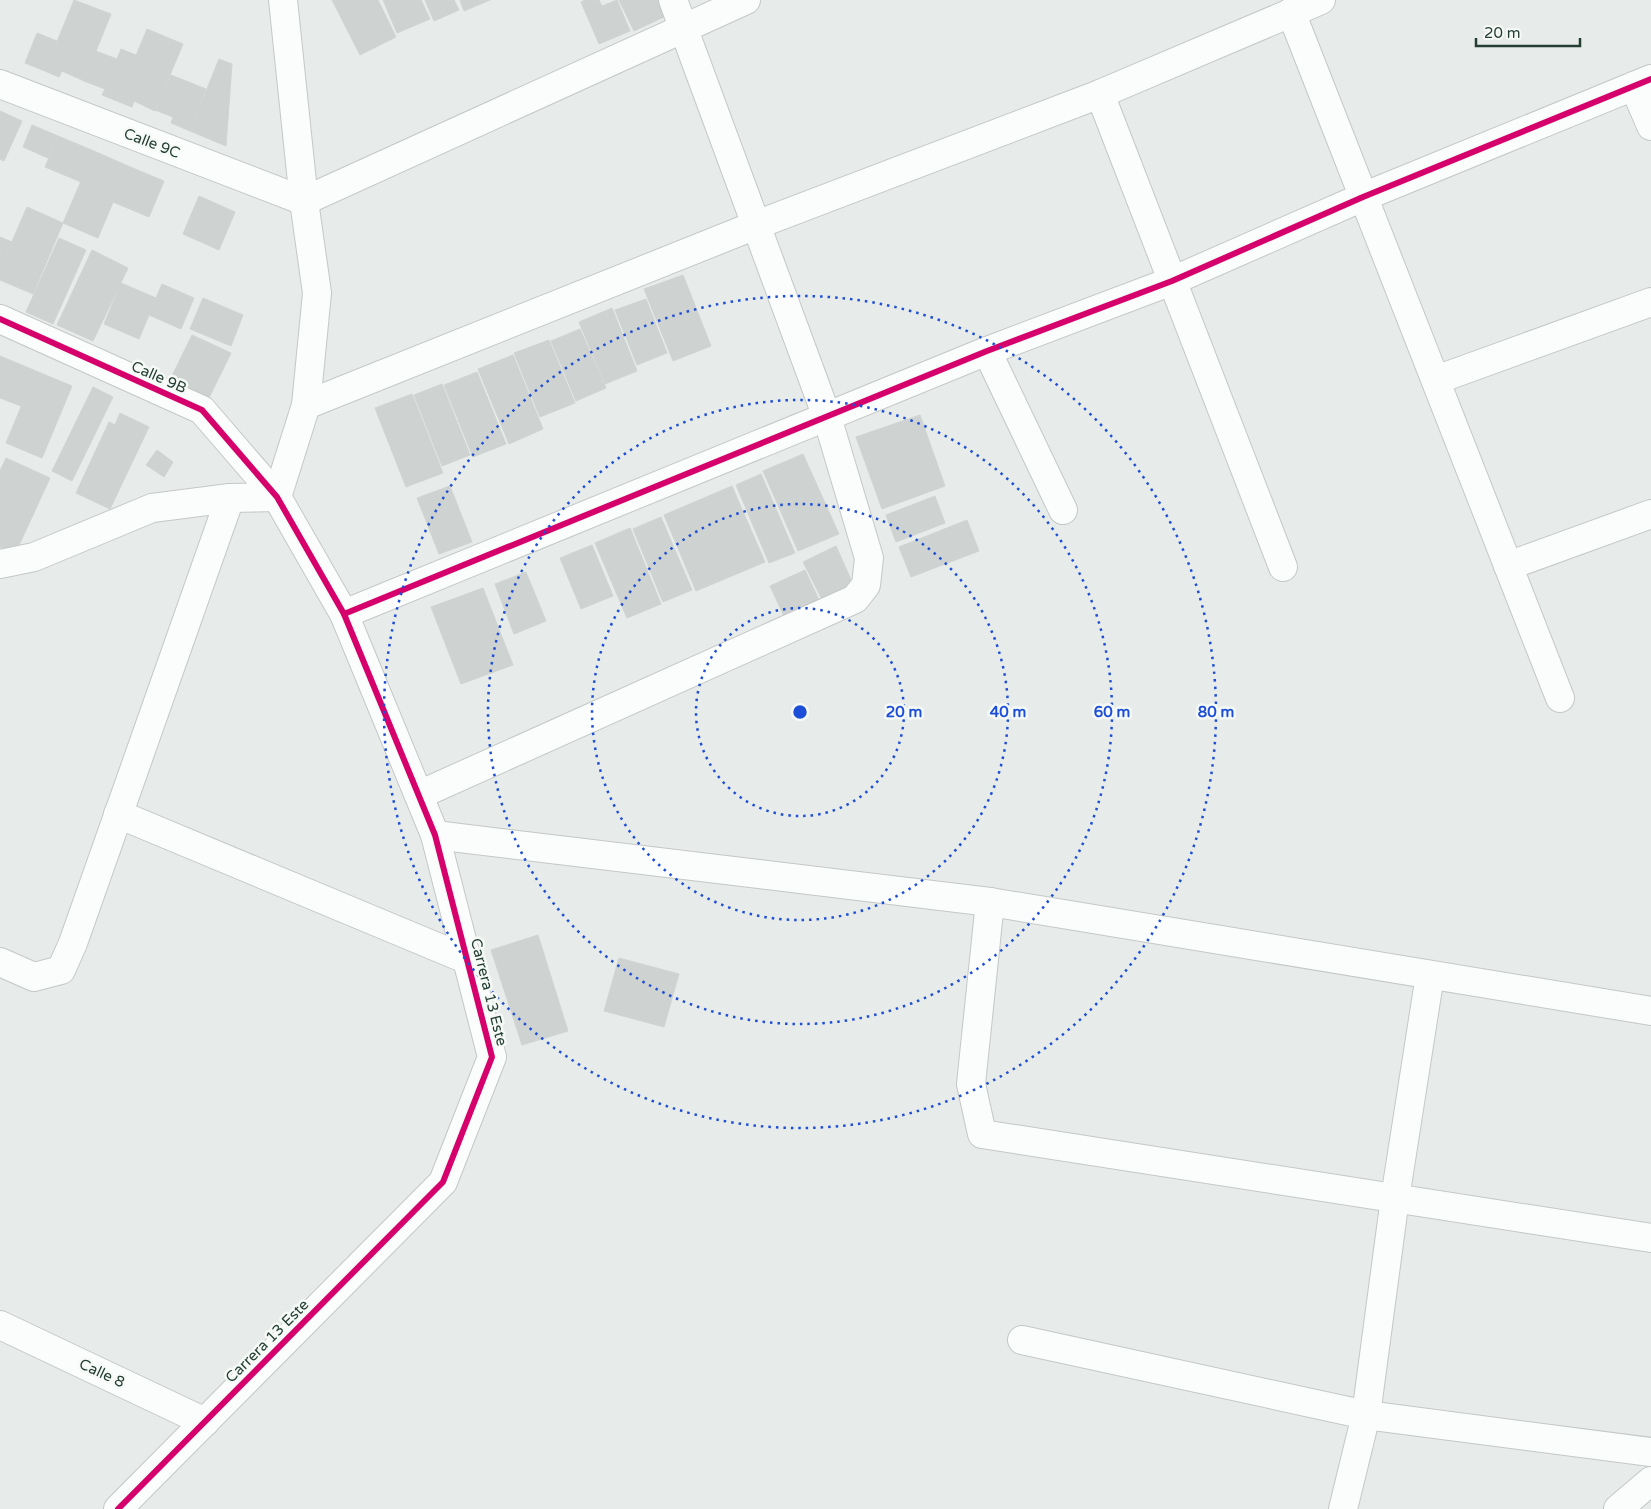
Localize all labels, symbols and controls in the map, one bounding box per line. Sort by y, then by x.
scale bar [1476,15,1580,47]
text: 20 m [1484,24,1521,42]
street label: Calle 9C [121,124,183,162]
street label: Calle 9B [129,357,189,397]
centre of rings [791,703,809,721]
text: 20 m [886,703,922,721]
text: 40 m [990,703,1026,721]
text: 60 m [1094,703,1130,721]
text: 80 m [1198,703,1234,721]
street label: Carrera 13 Este [467,936,511,1048]
street label: Carrera 13 Este [222,1296,312,1386]
street label: Calle 8 [76,1355,128,1391]

